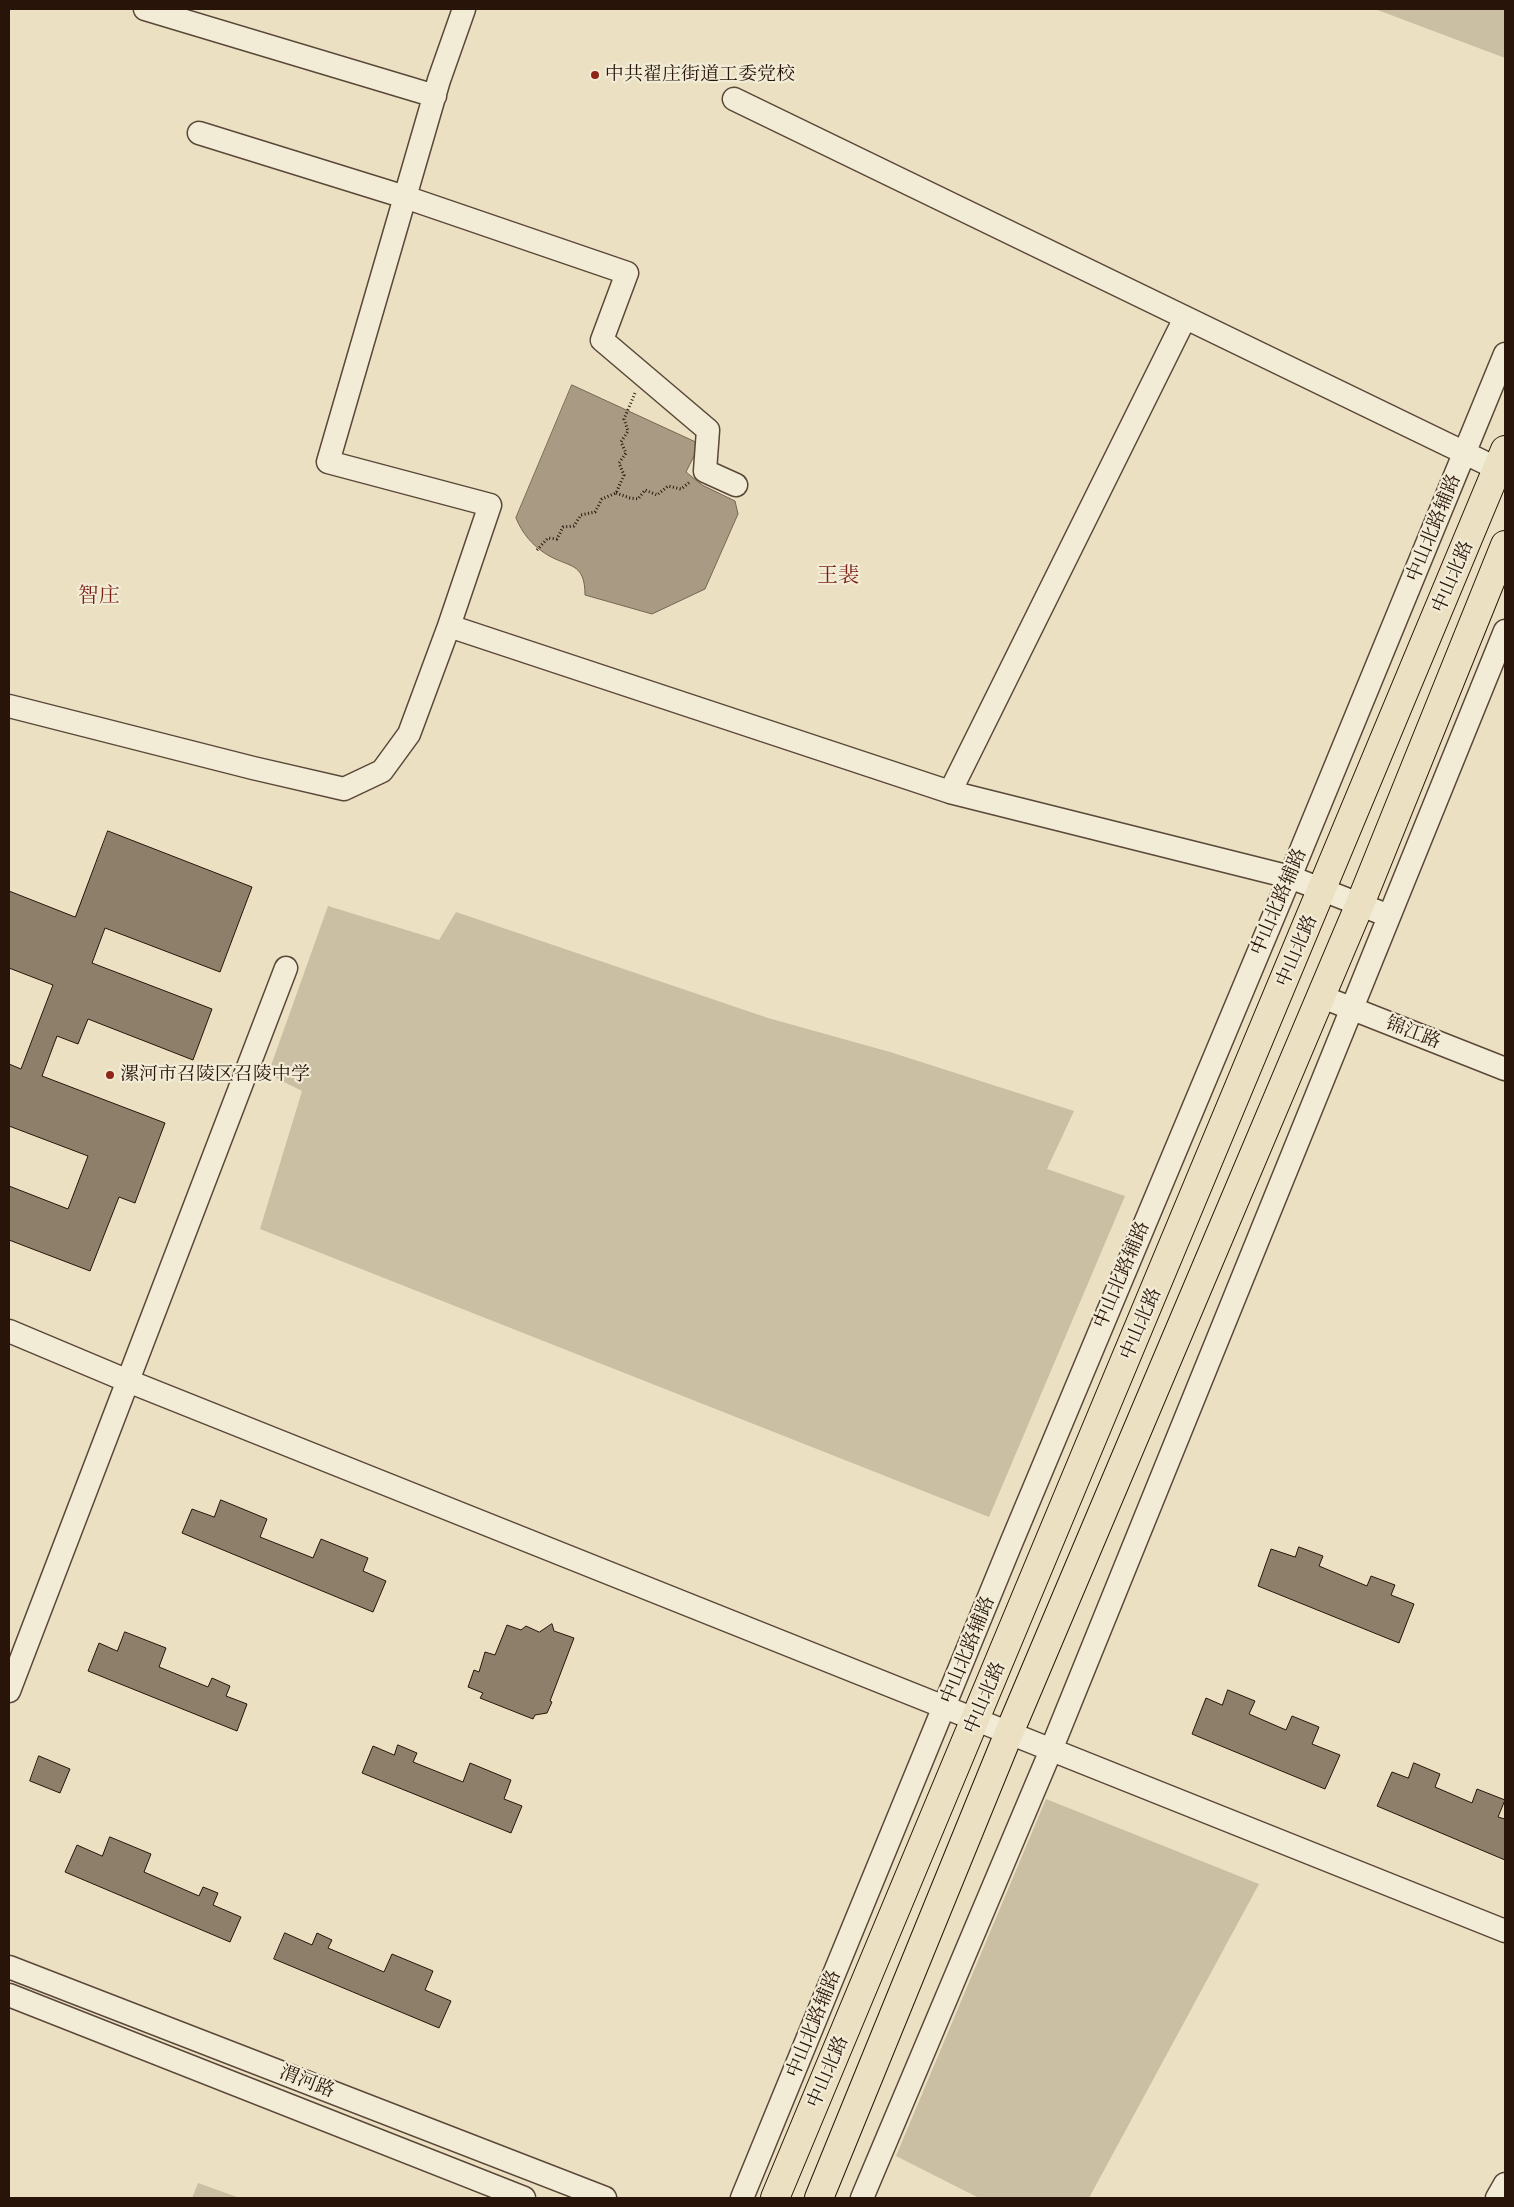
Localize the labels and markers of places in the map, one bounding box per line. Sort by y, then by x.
place label: 中共翟庄街道工委党校 [605,64,795,86]
marker: 中共翟庄街道工委党校 [589,69,601,81]
place label: 漯河市召陵区召陵中学 [120,1064,310,1086]
marker: 漯河市召陵区召陵中学 [104,1069,116,1081]

